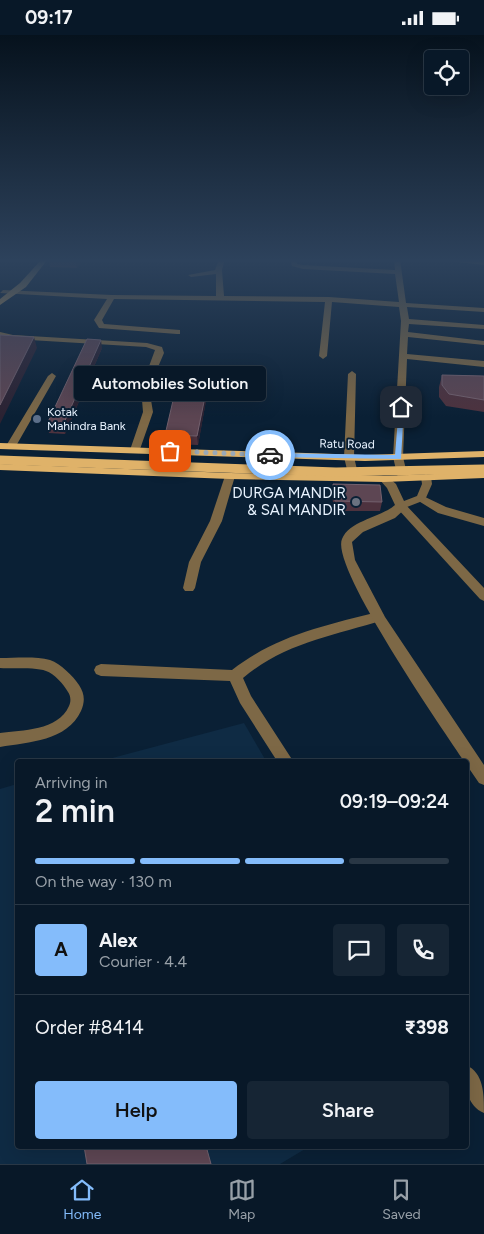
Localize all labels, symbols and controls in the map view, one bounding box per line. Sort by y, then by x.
text: 09:17 [25,6,73,29]
map controls [424,50,469,95]
button: locate [424,50,469,95]
callout: Automobiles Solution [74,366,266,401]
text: Automobiles Solution [92,374,248,393]
pin [380,386,422,428]
icon: home [387,393,415,421]
place label: Kotak Mahindra Bank [47,405,126,433]
marker: Kotak Mahindra Bank [31,413,43,425]
pin [149,430,191,472]
courier [245,430,295,480]
icon: bag [156,437,184,465]
street label: Ratu Road [319,437,375,451]
icon: car [256,441,284,469]
place label: DURGA MANDIR & SAI MANDIR [232,484,346,519]
marker: DURGA MANDIR & SAI MANDIR [350,496,362,508]
text: Arriving in [35,773,107,792]
text: 09:19–09:24 [340,790,449,813]
text: 2 min [35,792,115,830]
text: On the way · 130 m [35,872,172,891]
button: chat [333,924,385,976]
button: phone [397,924,449,976]
text: Alex [99,929,138,952]
text: A [54,938,68,961]
text: Courier · 4.4 [99,952,187,971]
text: Order #8414 [35,1016,144,1039]
text: ₹398 [404,1016,449,1039]
button: Help [35,1081,237,1139]
button: Share [247,1081,449,1139]
tab: Home [63,1176,101,1223]
tab: Map [228,1176,256,1223]
tab: Saved [382,1176,421,1223]

